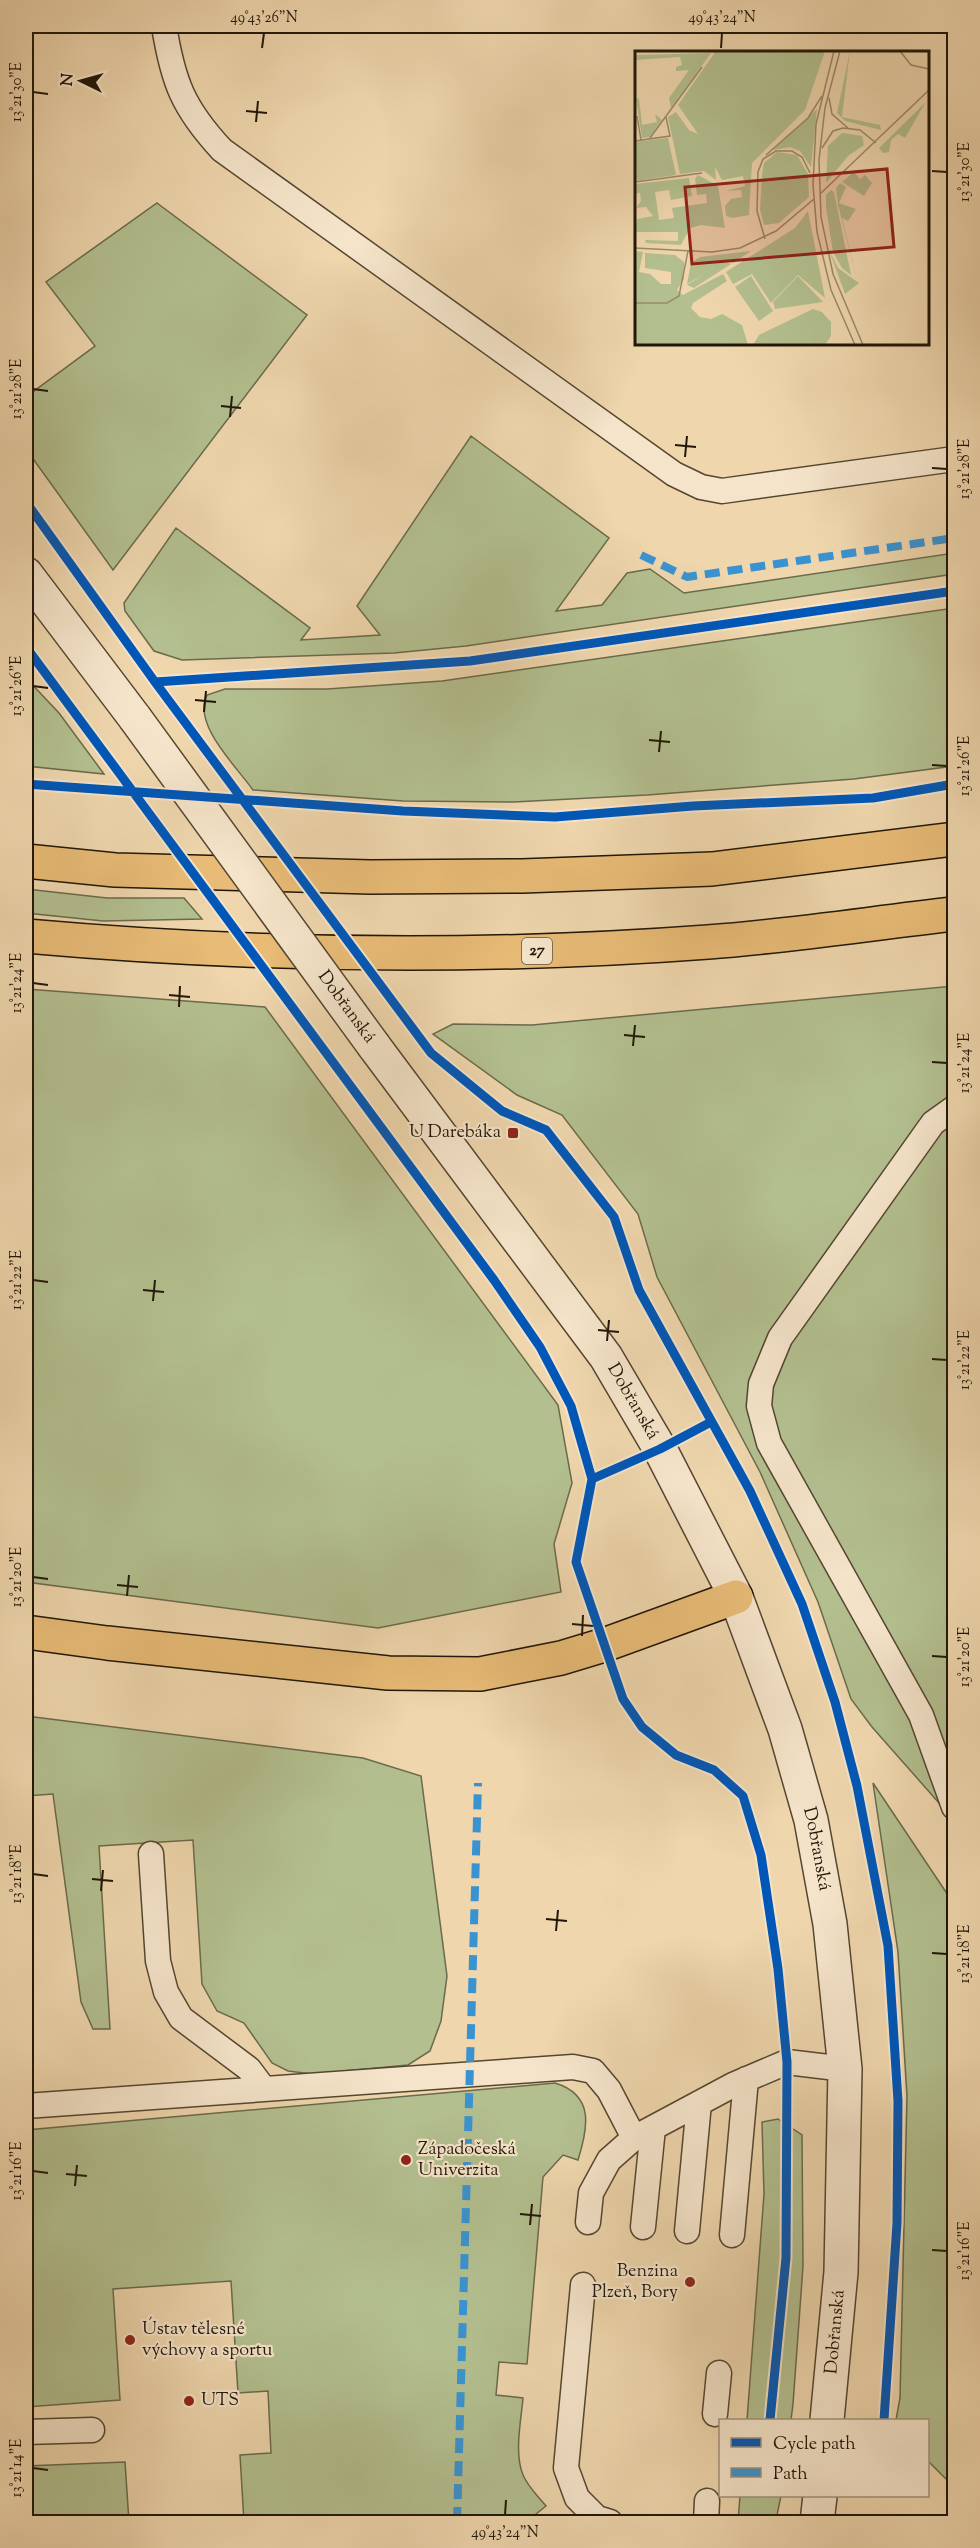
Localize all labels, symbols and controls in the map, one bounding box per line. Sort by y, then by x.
text: 49°43'26"N [230,8,298,29]
text: 49°43'24"N [688,8,756,29]
north arrow [51,51,111,111]
inset map [635,51,929,345]
text: 13°21'30"E [7,62,28,122]
text: N [57,72,81,87]
text: 13°21'30"E [955,142,976,202]
text: 13°21'28"E [7,359,28,419]
text: 13°21'28"E [955,439,976,499]
text: 13°21'26"E [7,656,28,716]
text: 13°21'26"E [955,736,976,796]
road number: 27 [522,938,552,964]
text: 13°21'24"E [7,953,28,1013]
street label: Dobřanská [310,965,381,1049]
text: 13°21'24"E [955,1033,976,1093]
place label: U Darebáka [409,1120,501,1146]
marker: U Darebáka [506,1126,520,1140]
text: 13°21'22"E [7,1250,28,1310]
text: 13°21'22"E [955,1330,976,1390]
street label: Dobřanská [600,1359,665,1445]
text: 13°21'20"E [7,1547,28,1607]
text: 13°21'20"E [955,1627,976,1687]
street label: Dobřanská [795,1804,837,1893]
text: 13°21'18"E [7,1845,28,1903]
text: 13°21'18"E [955,1925,976,1983]
place label: Západočeská Univerzita [418,2137,516,2184]
text: 13°21'16"E [7,2142,28,2200]
marker: Západočeská Univerzita [399,2153,413,2167]
text: 13°21'16"E [955,2222,976,2280]
place label: Benzina Plzeň, Bory [592,2259,678,2306]
marker: Benzina Plzeň, Bory [683,2275,697,2289]
street label: Dobřanská [819,2289,853,2375]
place label: Ústav tělesné výchovy a sportu [142,2316,272,2364]
marker: Ústav tělesné výchovy a sportu [123,2333,137,2347]
place label: UTS [201,2388,239,2414]
marker: UTS [182,2394,196,2408]
legend [719,2419,929,2497]
text: Cycle path [773,2432,856,2458]
text: 13°21'14"E [7,2439,28,2497]
text: Path [773,2462,808,2488]
text: 49°43'24"N [471,2523,539,2544]

